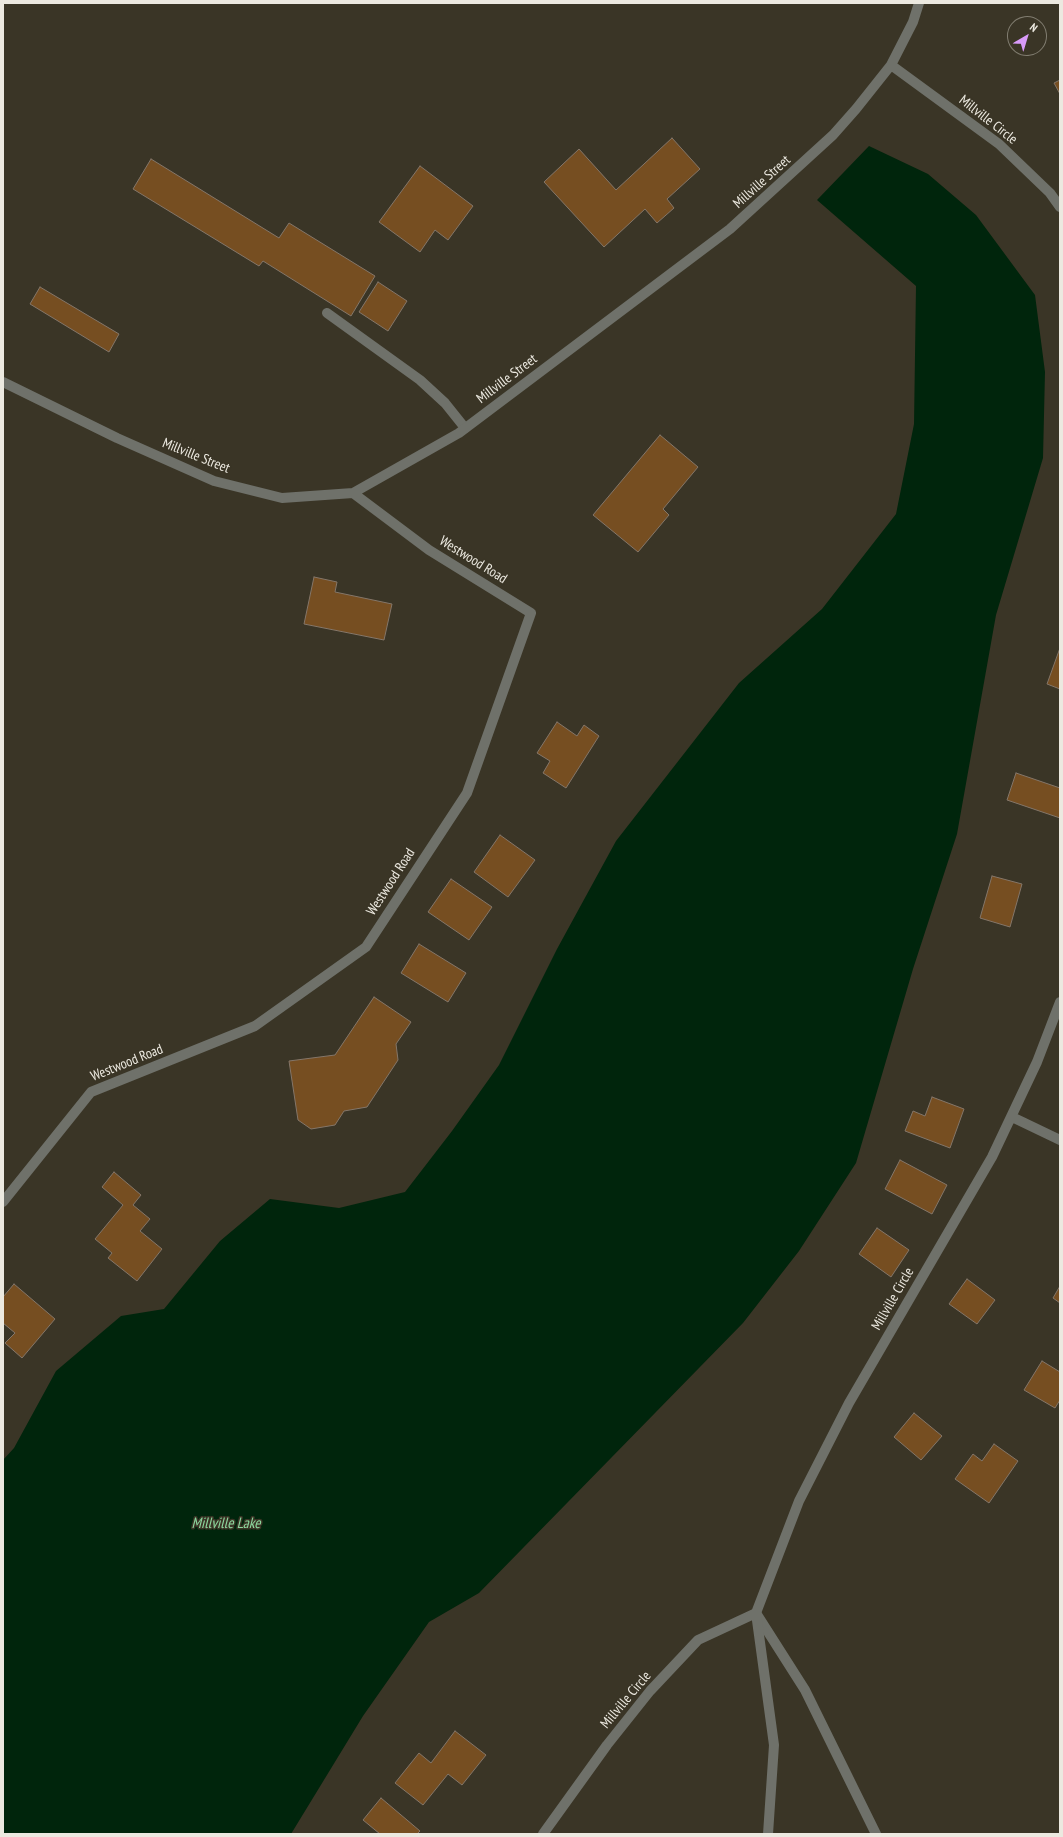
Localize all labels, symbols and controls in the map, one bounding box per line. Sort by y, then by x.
north arrow [1007,16,1047,56]
text: N [1027,20,1040,35]
street label: Millville Circle [955,92,1021,148]
street label: Millville Street [730,152,794,212]
street label: Millville Street [474,351,540,407]
street label: Millville Street [160,435,232,477]
street label: Westwood Road [436,533,510,587]
street label: Westwood Road [363,845,419,919]
street label: Westwood Road [88,1041,166,1085]
street label: Millville Circle [868,1265,918,1333]
water label: Millville Lake [191,1515,261,1533]
street label: Millville Circle [597,1668,655,1732]

